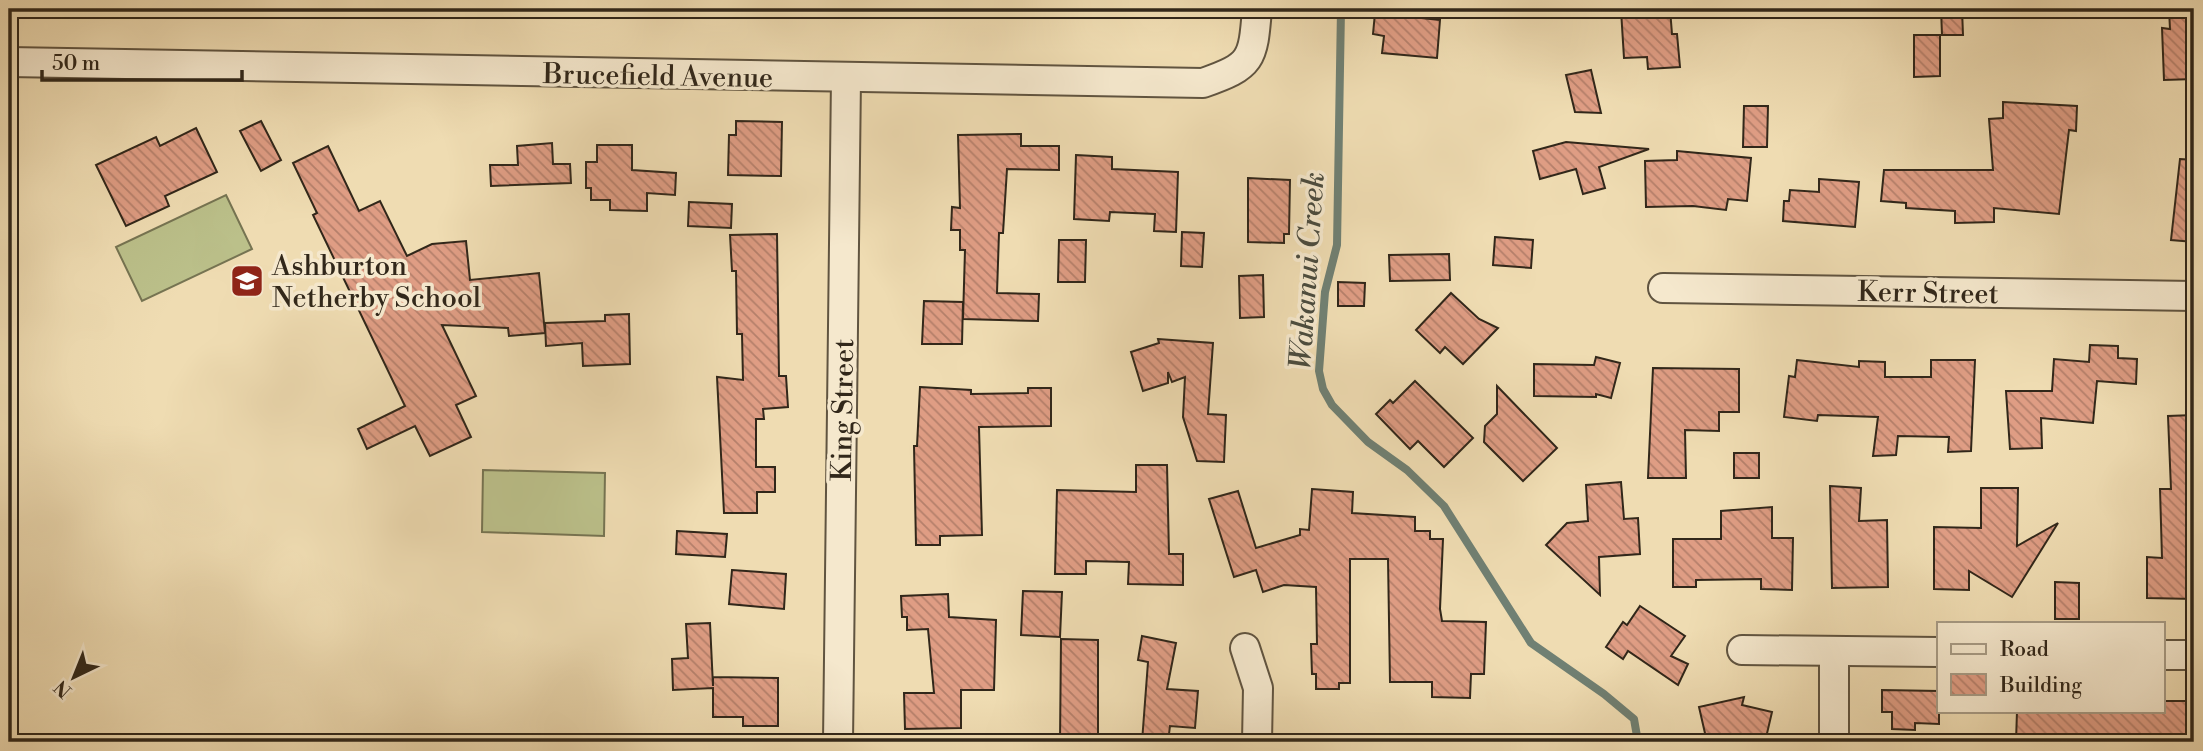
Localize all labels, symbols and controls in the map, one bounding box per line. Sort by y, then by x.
scale bar [42,38,242,82]
text: 50 m [52,51,100,77]
street label: Brucefield Avenue [542,57,773,96]
water label: Wakanui Creek [1282,171,1334,371]
place label: Ashburton Netherby School [271,249,481,316]
school or university icon: Ashburton Netherby School [228,262,266,300]
street label: Kerr Street [1857,275,1999,312]
street label: King Street [825,338,862,482]
legend [1937,622,2164,712]
text: Road [2000,637,2049,663]
north arrow [38,642,108,712]
text: Building [1999,673,2082,699]
text: N [49,675,77,703]

